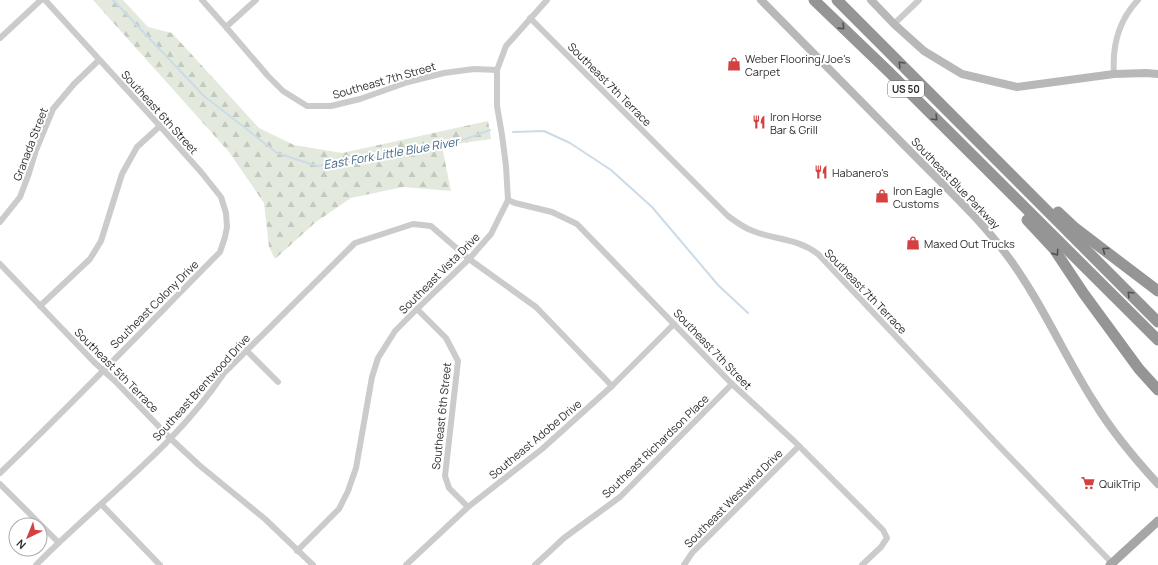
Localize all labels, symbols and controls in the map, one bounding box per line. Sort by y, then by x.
one-way arrow [837,22,845,30]
street label: Southeast 7th Terrace [565,39,655,129]
place label: Weber Flooring/Joe's Carpet [745,51,851,79]
shop icon: Weber Flooring/Joe's Carpet [726,56,742,72]
street label: Southeast 7th Street [331,58,437,102]
one-way arrow [898,61,906,69]
street label: Southeast 6th Street [118,67,202,157]
road number: US 50 [888,81,924,97]
street label: Granada Street [9,105,51,183]
place label: Iron Horse Bar & Grill [770,109,822,137]
one-way arrow [930,113,938,121]
restaurant icon: Iron Horse Bar & Grill [751,114,767,130]
water label: East Fork Little Blue River [322,132,462,173]
street label: Southeast Blue Parkway [908,134,1004,232]
restaurant icon: Habanero's [813,164,829,180]
place label: Habanero's [832,165,889,180]
place label: Iron Eagle Customs [893,183,943,211]
shop icon: Iron Eagle Customs [874,188,890,204]
street label: Southeast Vista Drive [395,229,483,317]
shop icon: Maxed Out Trucks [905,235,921,251]
place label: Maxed Out Trucks [924,236,1015,251]
street label: Southeast 7th Terrace [822,245,911,337]
one-way arrow [1102,248,1109,255]
one-way arrow [1051,249,1058,256]
street label: Southeast Colony Drive [107,256,202,351]
one-way arrow [1127,291,1135,299]
street label: Southeast 7th Street [671,305,755,393]
street label: Southeast 5th Terrace [72,325,163,416]
street label: Southeast Brentwood Drive [149,330,253,444]
street label: Southeast 6th Street [428,362,454,470]
street label: Southeast Richardson Place [598,391,712,501]
street label: Southeast Adobe Drive [486,395,585,482]
street label: Southeast Westwind Drive [680,445,786,551]
supermarket icon: QuikTrip [1080,475,1096,491]
place label: QuikTrip [1099,476,1141,491]
north arrow [8,517,48,557]
text: N [13,536,29,553]

